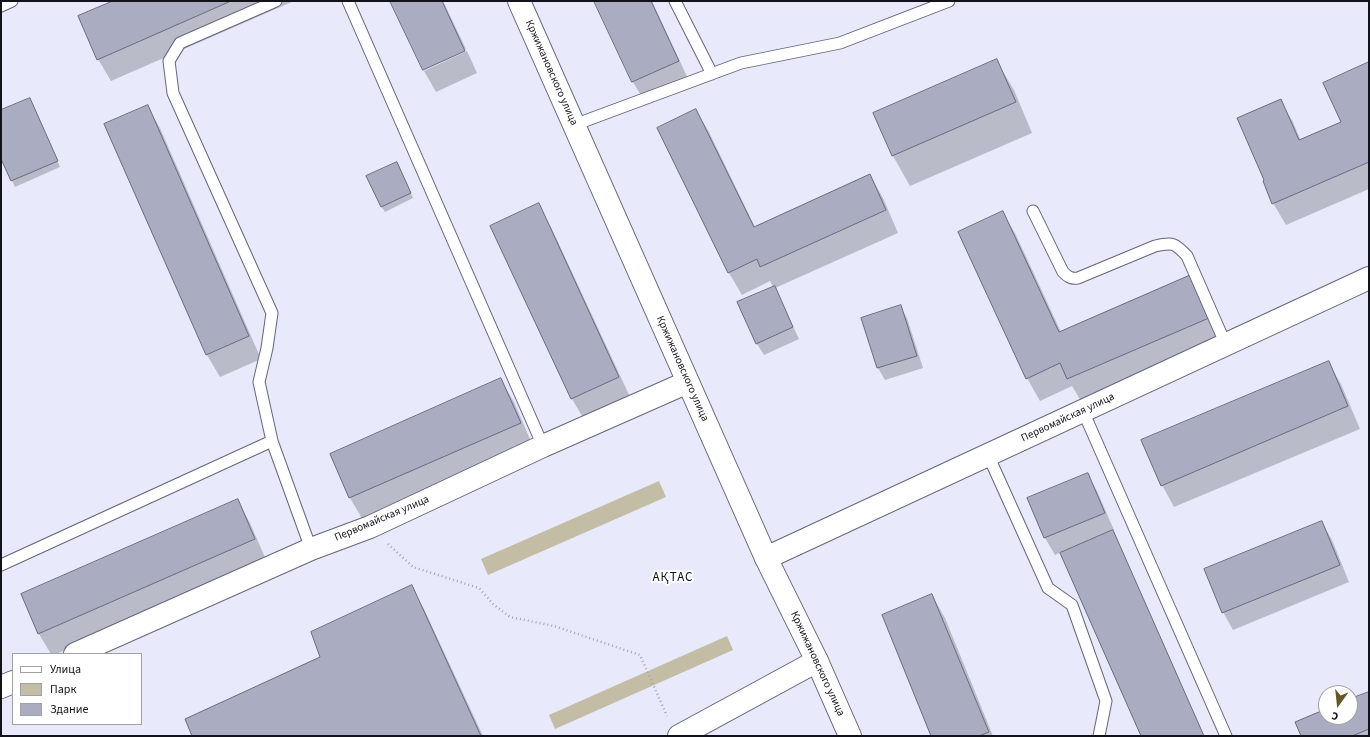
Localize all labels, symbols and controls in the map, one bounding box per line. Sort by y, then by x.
street label: Кржижановского улица [522,18,580,128]
street label: Кржижановского улица [653,314,711,424]
street label: Первомайская улица [1019,391,1117,445]
street label: Первомайская улица [333,493,431,545]
district label: АҚТАС [652,570,694,586]
street label: Кржижановского улица [787,609,847,719]
legend [12,653,142,725]
text: Улица [50,661,81,678]
text: Парк [50,681,76,698]
north arrow [1318,685,1358,725]
text: Здание [50,701,89,718]
text: С [1330,708,1340,724]

